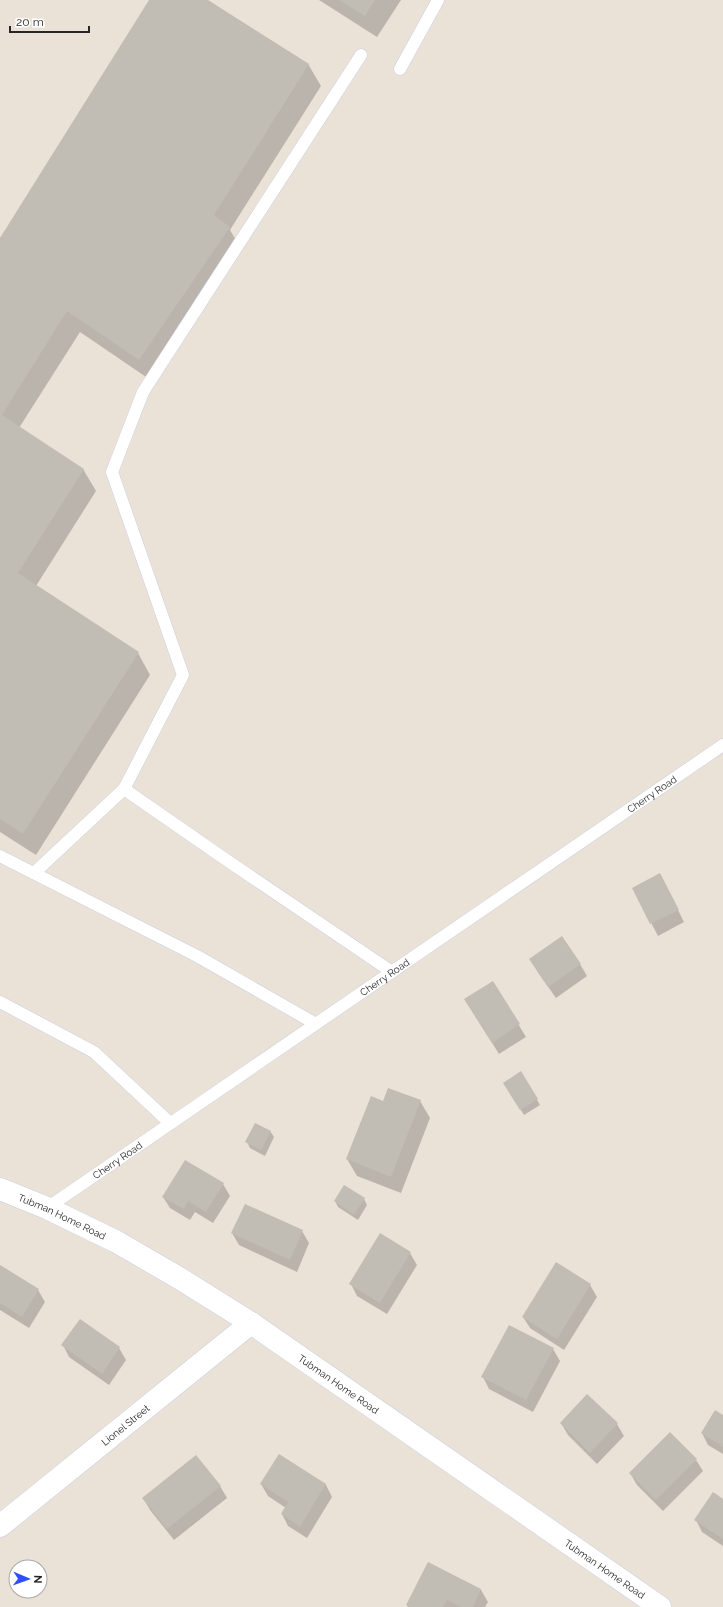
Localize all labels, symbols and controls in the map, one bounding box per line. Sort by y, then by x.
scale bar [10,8,89,34]
text: 20 m [16,15,44,29]
street label: Cherry Road [625,773,679,815]
street label: Cherry Road [358,957,411,998]
street label: Cherry Road [91,1140,144,1181]
street label: Tubman Home Road [17,1192,108,1242]
street label: Tubman Home Road [296,1353,381,1416]
street label: Lionel Street [99,1402,152,1448]
street label: Tubman Home Road [562,1537,647,1601]
north arrow [8,1559,48,1599]
text: N [31,1575,44,1584]

